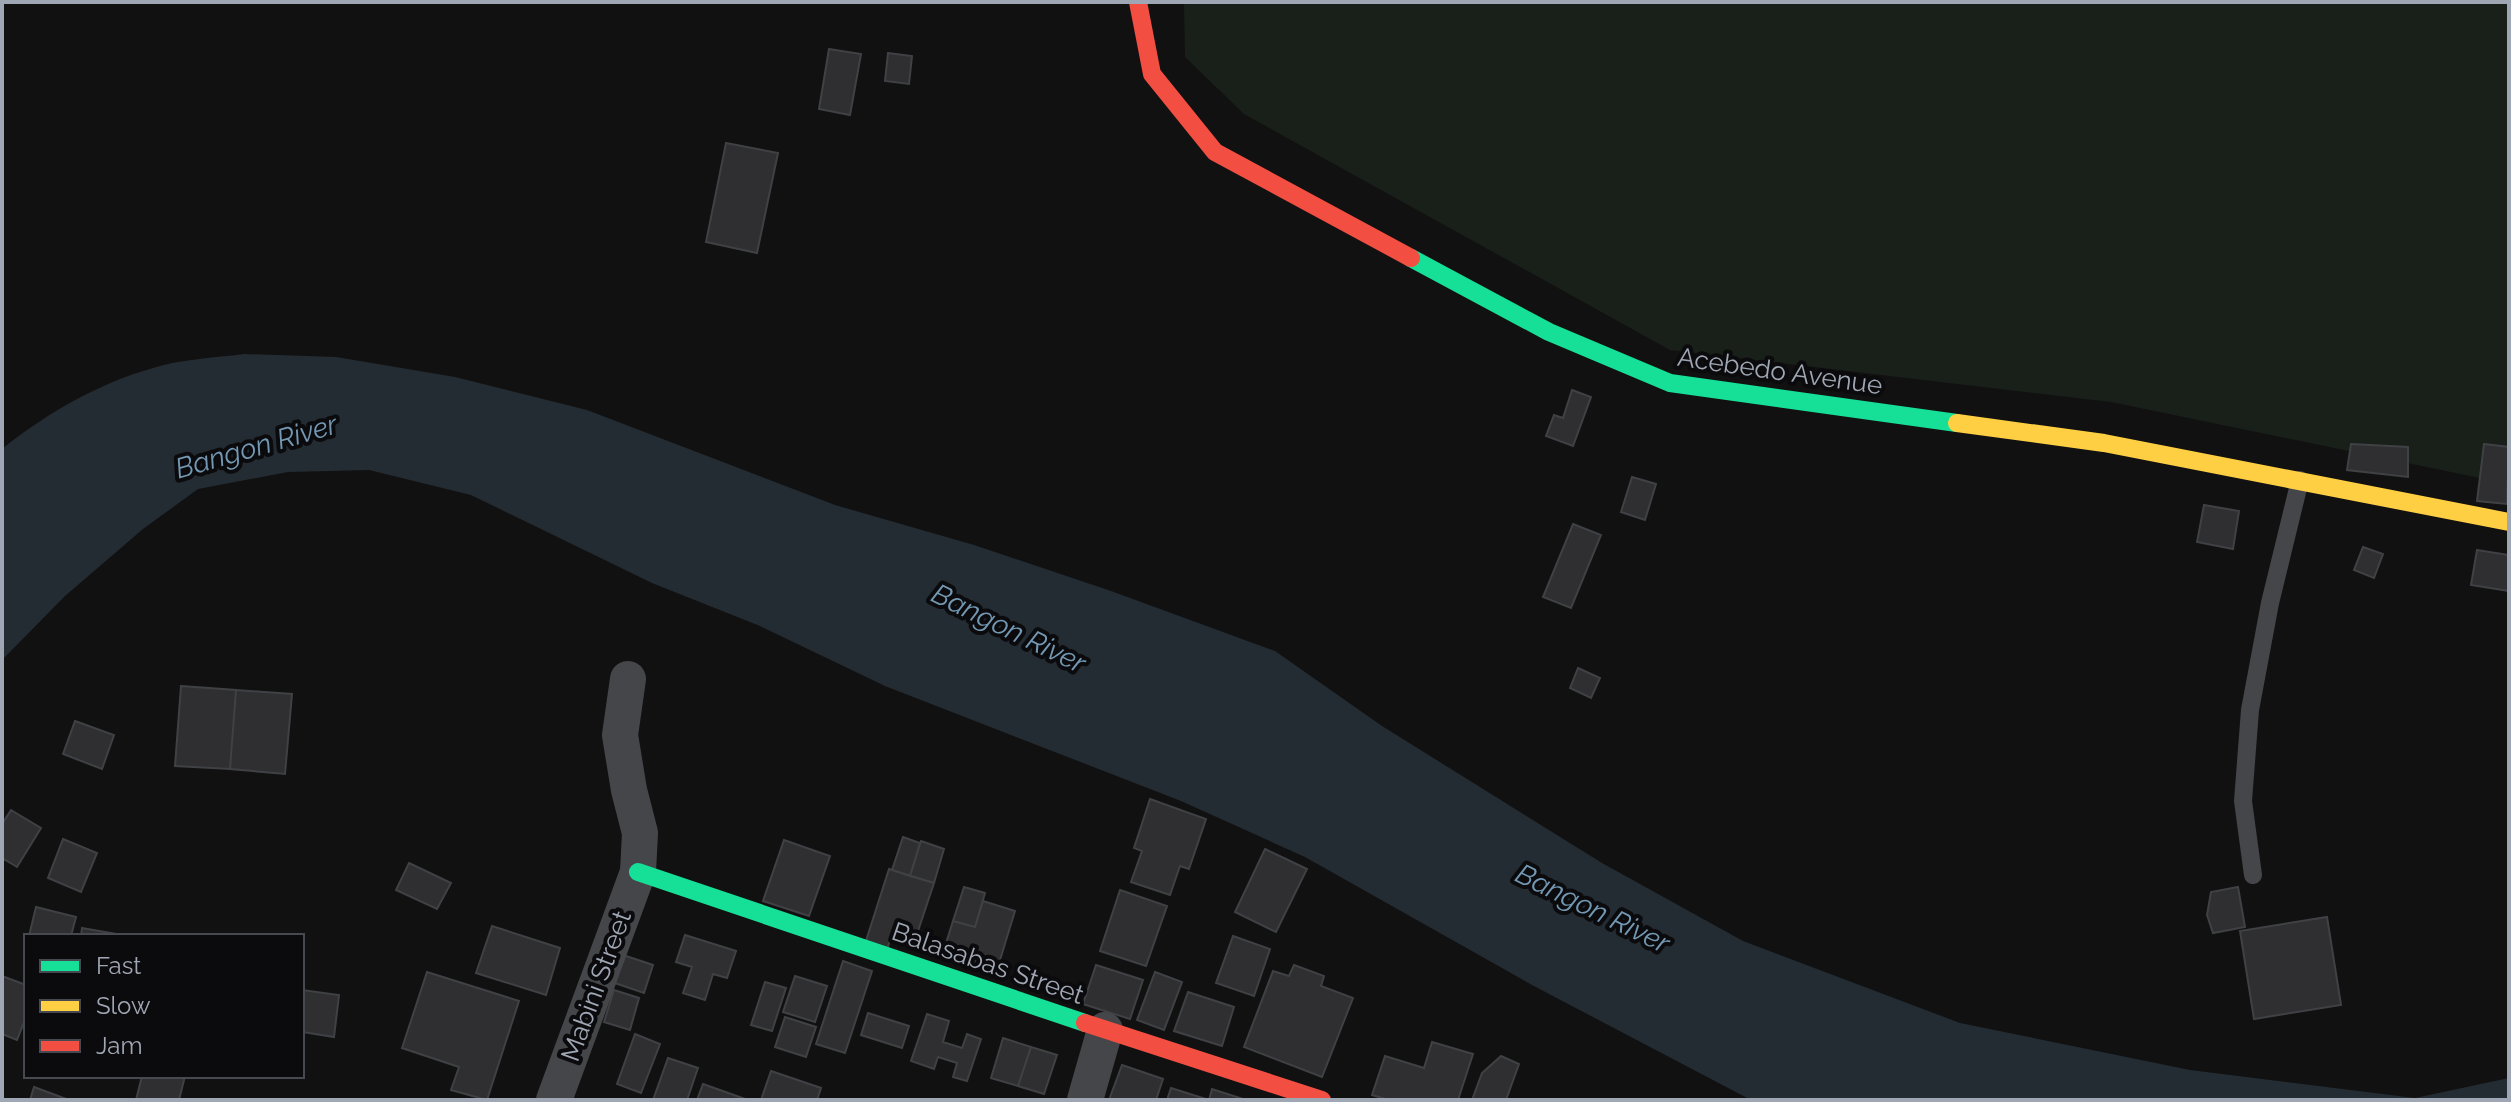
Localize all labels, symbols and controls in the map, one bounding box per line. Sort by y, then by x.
street label: Acebedo Avenue [1676,342,1884,400]
water label: Bangon River [171,407,342,485]
water label: Bangon River [926,577,1092,681]
water label: Bangon River [1510,857,1676,961]
street label: Mabini Street [555,906,637,1065]
street label: Balasabas Street [888,916,1088,1010]
legend [24,934,304,1078]
text: Fast [96,951,141,980]
text: Slow [96,991,151,1020]
text: Jam [96,1031,142,1060]

